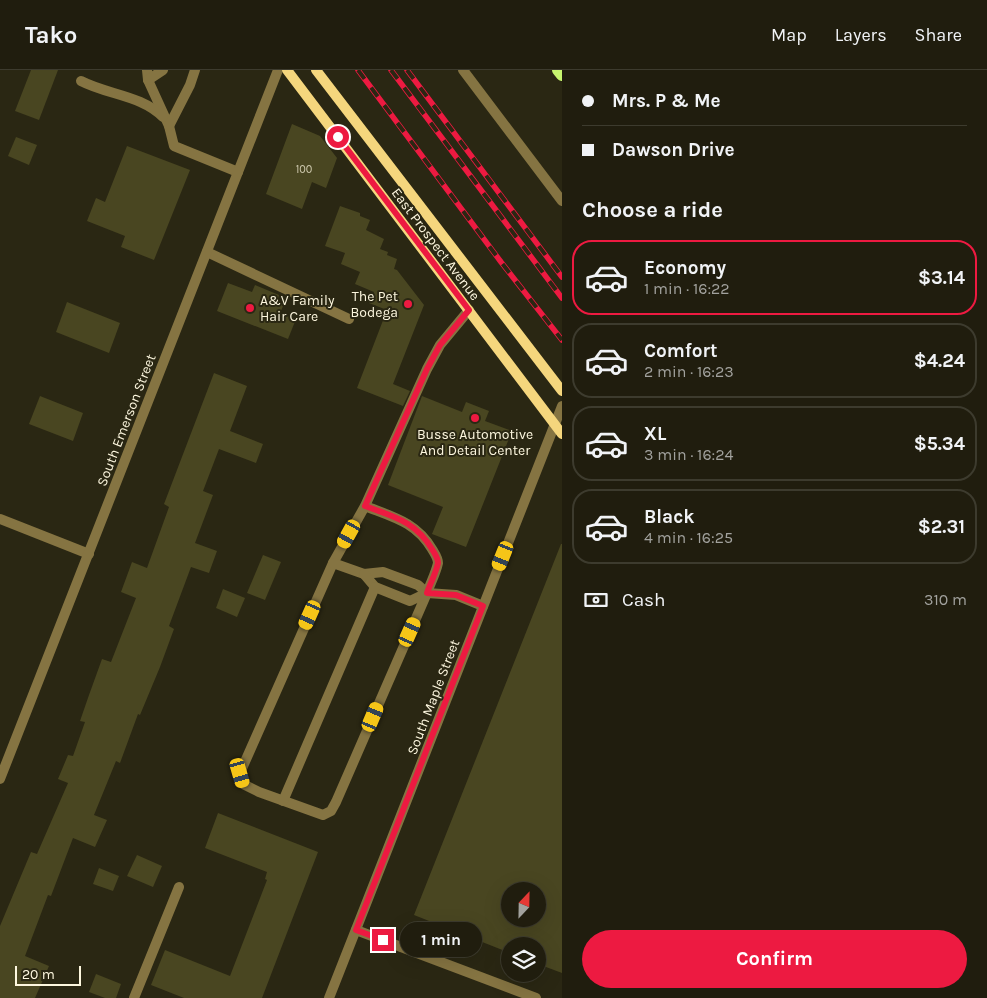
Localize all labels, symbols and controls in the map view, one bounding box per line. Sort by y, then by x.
text: Tako [25,21,77,49]
text: Map [771,24,807,46]
text: Layers [835,24,887,46]
text: Share [915,24,962,46]
text: Mrs. P & Me [612,90,721,112]
route start [327,126,349,148]
text: Dawson Drive [612,139,735,161]
house number: 100 [296,163,312,176]
street label: East Prospect Avenue [388,185,483,304]
text: Choose a ride [582,197,723,223]
icon: car [584,255,629,300]
text: Economy [644,257,726,279]
text: $3.14 [918,267,965,289]
text: 1 min · 16:22 [644,279,730,298]
place label: The Pet Bodega [351,288,398,321]
place label: A&V Family Hair Care [260,292,335,325]
marker: The Pet Bodega [402,298,414,310]
marker: A&V Family Hair Care [244,302,256,314]
icon: car [584,338,629,383]
text: Comfort [644,340,718,362]
text: $4.24 [914,350,965,372]
street label: South Emerson Street [93,352,159,489]
text: 2 min · 16:23 [644,362,734,381]
marker: Busse Automotive And Detail Center [469,412,481,424]
icon: car [584,421,629,466]
text: XL [644,423,666,445]
place label: Busse Automotive And Detail Center [417,426,533,459]
text: $5.34 [914,433,965,455]
text: 3 min · 16:24 [644,445,733,464]
icon: car [584,504,629,549]
text: Black [644,506,695,528]
text: $2.31 [918,516,965,538]
car [335,517,362,551]
text: 4 min · 16:25 [644,528,733,547]
car [490,539,515,573]
icon: cash [582,586,610,614]
text: Cash [622,589,666,611]
text: 310 m [924,590,967,609]
car [297,598,322,632]
car [397,615,422,649]
street label: South Maple Street [404,637,463,757]
car [360,700,385,734]
car [228,757,251,789]
north arrow [501,882,546,928]
map controls [501,882,546,982]
callout: 1 min [400,922,483,958]
route end [372,929,394,951]
text: 1 min [421,930,461,949]
button: Confirm [582,930,967,988]
button: layers [501,937,546,982]
scale bar [15,963,81,986]
text: 20 m [22,966,55,983]

